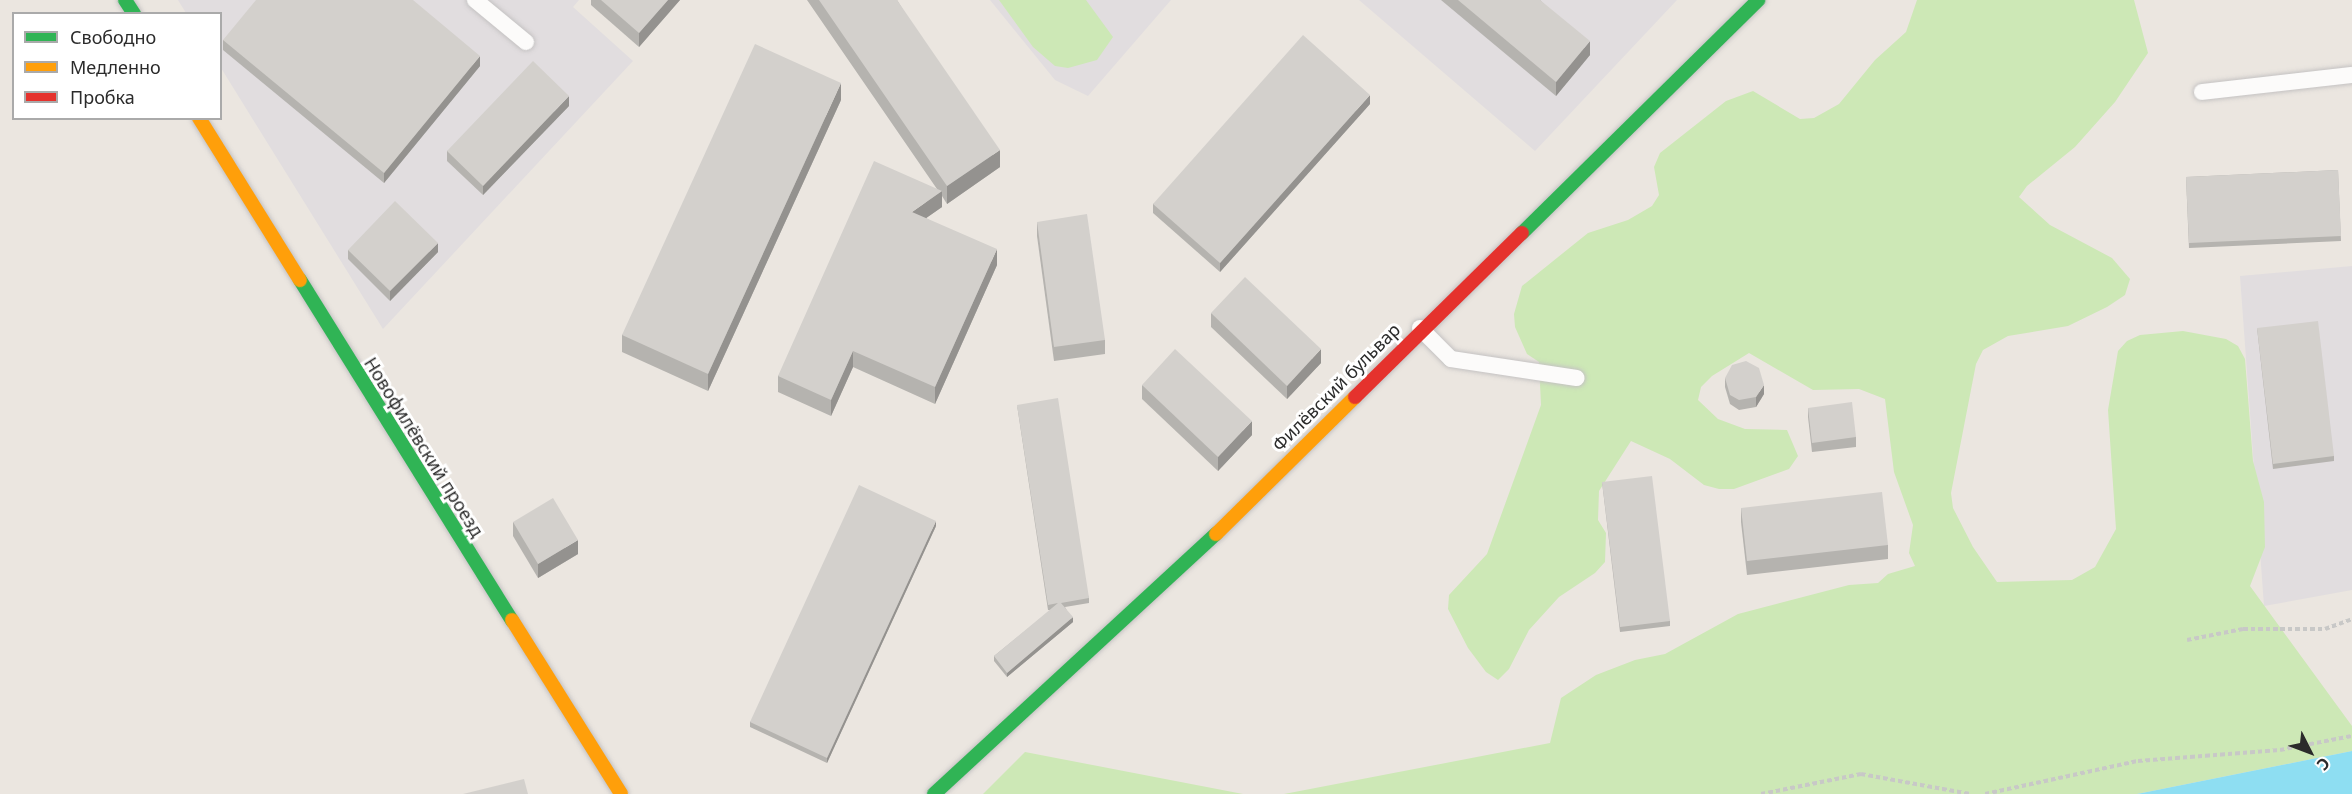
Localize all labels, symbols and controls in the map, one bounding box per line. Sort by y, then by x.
legend [12,12,222,120]
text: Свободно [70,25,156,49]
text: Медленно [70,55,161,79]
text: Пробка [70,85,135,109]
street label: Филёвский бульвар [1268,319,1404,455]
street label: Новофилёвский проезд [360,353,488,541]
north arrow [2280,722,2340,782]
text: С [2312,753,2335,775]

